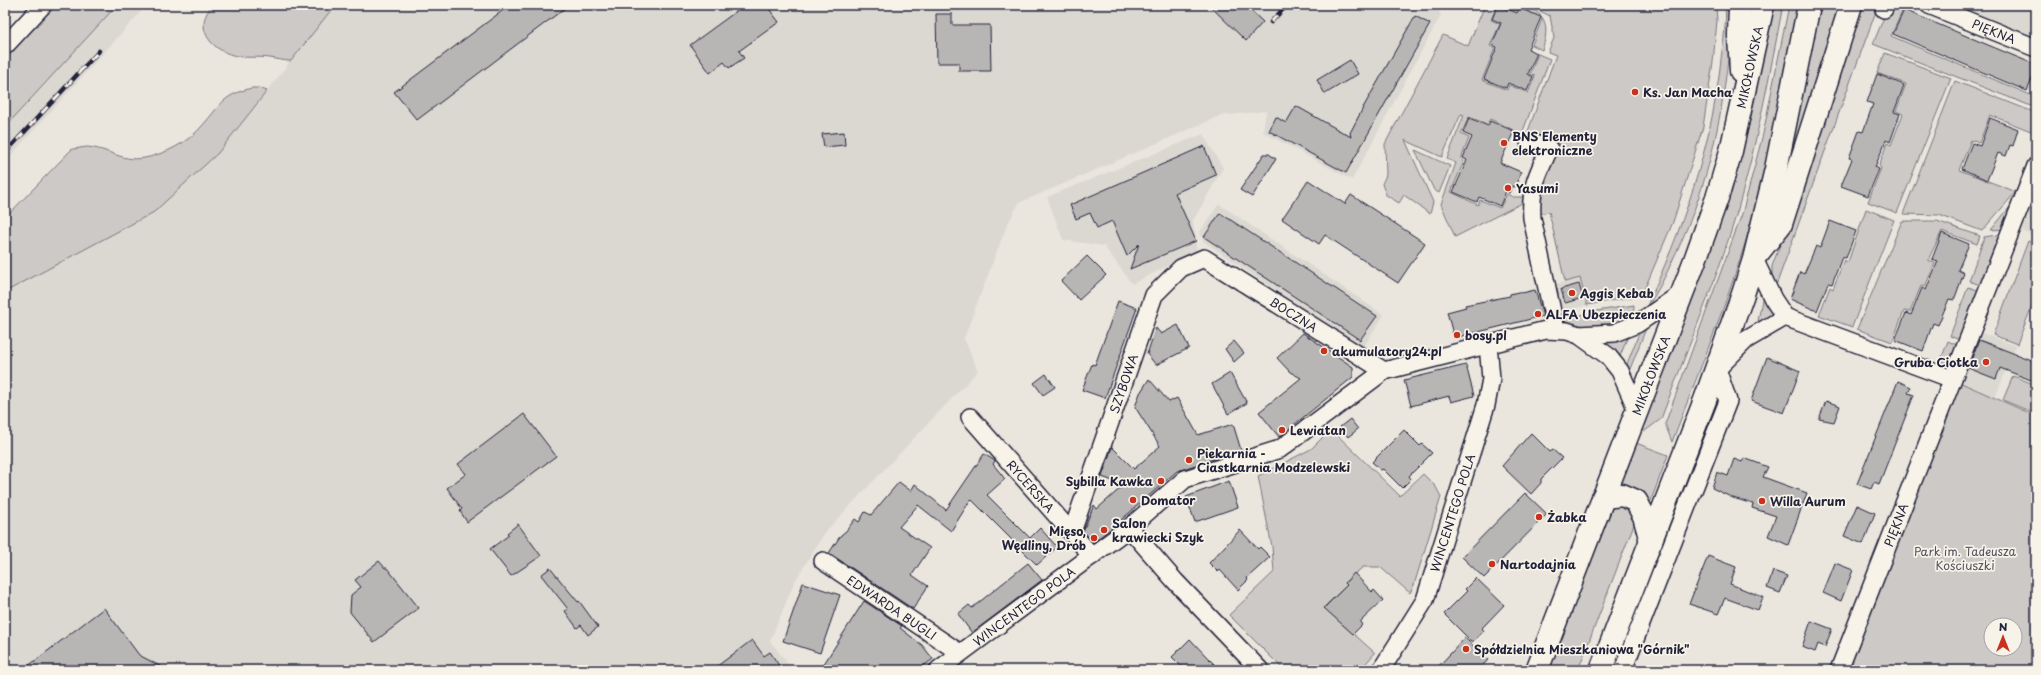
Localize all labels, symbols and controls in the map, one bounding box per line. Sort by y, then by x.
street label: PIĘKNA [1969,14,2018,48]
street label: MIKOŁOWSKA [1732,24,1767,110]
place label: Ks. Jan Macha [1643,83,1733,101]
marker: Ks. Jan Macha [1630,87,1640,97]
place label: BNS Elementy elektroniczne [1512,127,1597,159]
marker: BNS Elementy elektroniczne [1499,138,1509,148]
place label: Yasumi [1516,179,1559,197]
marker: Yasumi [1503,183,1513,193]
place label: Aggis Kebab [1579,284,1654,302]
marker: Aggis Kebab [1567,288,1577,298]
street label: BOCZNA [1266,293,1321,336]
place label: ALFA Ubezpieczenia [1546,305,1666,323]
marker: ALFA Ubezpieczenia [1533,309,1543,319]
place label: bosy.pl [1465,326,1507,344]
marker: bosy.pl [1452,330,1462,340]
street label: MIKOŁOWSKA [1627,333,1674,418]
place label: akumulatory24.pl [1332,342,1442,360]
marker: akumulatory24.pl [1319,346,1329,356]
street label: SZYBOWA [1105,351,1142,416]
place label: Gruba Ciotka [1894,353,1978,371]
marker: Gruba Ciotka [1981,357,1991,367]
place label: Lewiatan [1290,421,1346,439]
marker: Lewiatan [1277,425,1287,435]
place label: Piekarnia - Ciastkarnia Modzelewski [1197,444,1351,476]
street label: WINCENTEGO POLA [1425,451,1479,574]
marker: Piekarnia - Ciastkarnia Modzelewski [1184,455,1194,465]
street label: RYCERSKA [1003,456,1059,516]
place label: Sybilla Kawka [1066,472,1153,490]
marker: Sybilla Kawka [1156,476,1166,486]
place label: Domator [1141,491,1196,509]
place label: Willa Aurum [1770,492,1846,510]
marker: Domator [1128,495,1138,505]
marker: Willa Aurum [1757,496,1767,506]
street label: PIĘKNA [1879,500,1912,549]
place label: Żabka [1547,508,1587,526]
marker: Żabka [1534,512,1544,522]
place label: Salon krawiecki Szyk [1112,514,1204,546]
place label: Mięso, Wędliny, Drób [1002,522,1086,554]
marker: Salon krawiecki Szyk [1099,525,1109,535]
marker: Mięso, Wędliny, Drób [1089,533,1099,543]
park label: Park im. Tadeusza Kościuszki [1914,542,2017,574]
place label: Nartodajnia [1500,555,1577,573]
marker: Nartodajnia [1487,559,1497,569]
street label: WINCENTEGO POLA [969,562,1079,650]
street label: EDWARDA BUGLI [843,571,940,644]
north arrow [1983,617,2023,657]
text: N [1999,618,2008,635]
place label: Spółdzielnia Mieszkaniowa "Górnik" [1474,640,1689,658]
marker: Spółdzielnia Mieszkaniowa "Górnik" [1461,644,1471,654]

